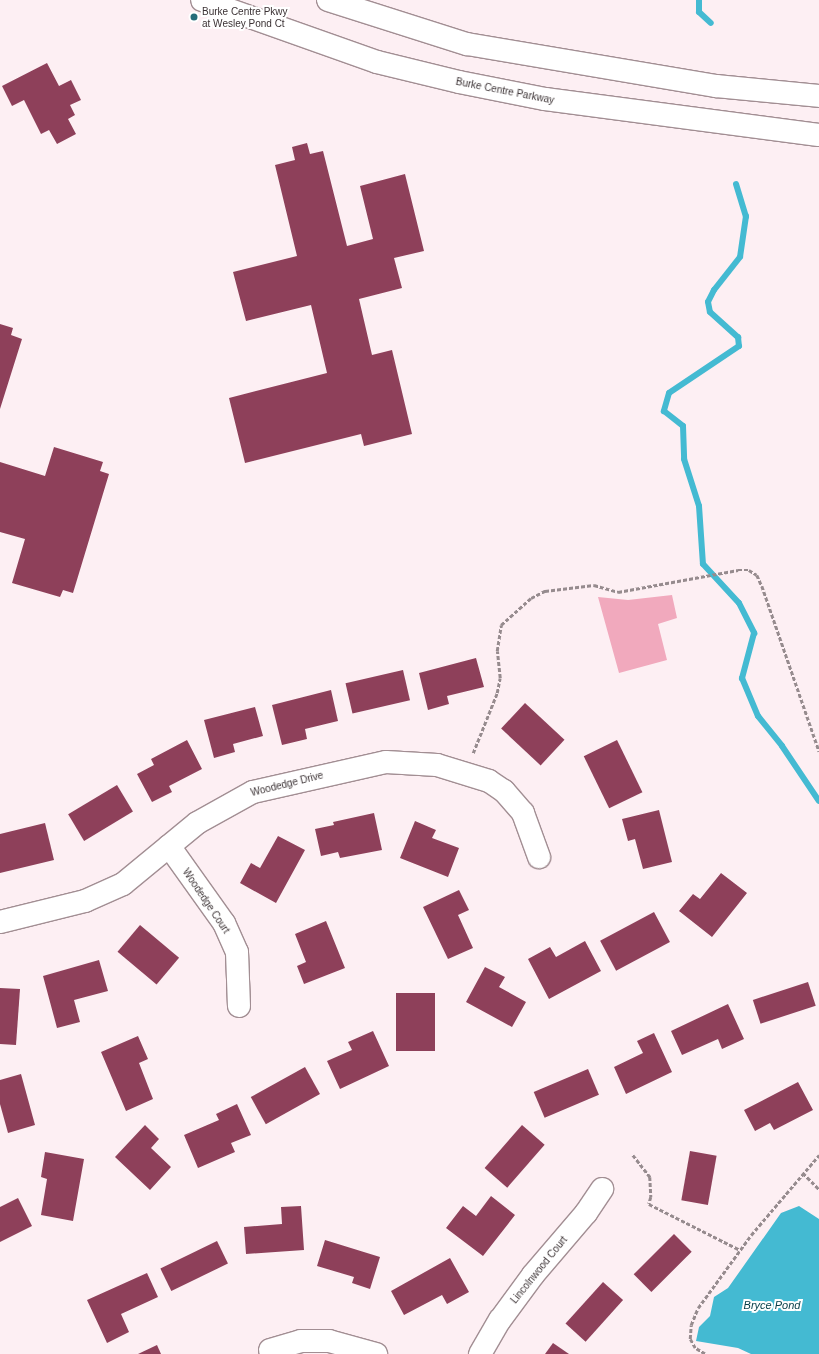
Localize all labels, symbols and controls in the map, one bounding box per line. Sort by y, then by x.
place label: Burke Centre Pkwy at Wesley Pond Ct [202,5,288,28]
marker: Burke Centre Pkwy at Wesley Pond Ct [189,12,199,22]
street label: Burke Centre Parkway [455,76,555,106]
street label: Woodedge Drive [250,769,324,799]
street label: Woodedge Court [180,866,232,936]
street label: Lincolnwood Court [508,1234,570,1306]
water label: Bryce Pond [744,1298,800,1312]

